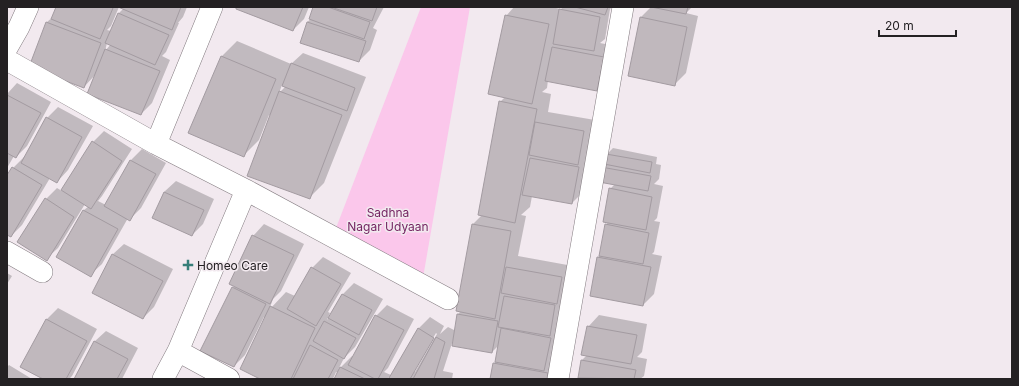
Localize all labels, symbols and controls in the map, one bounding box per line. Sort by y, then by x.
scale bar [879,12,956,38]
text: 20 m [885,18,914,33]
park label: Sadhna Nagar Udyaan [347,205,429,234]
place label: Homeo Care [197,258,268,273]
marker: Homeo Care [182,259,194,271]

